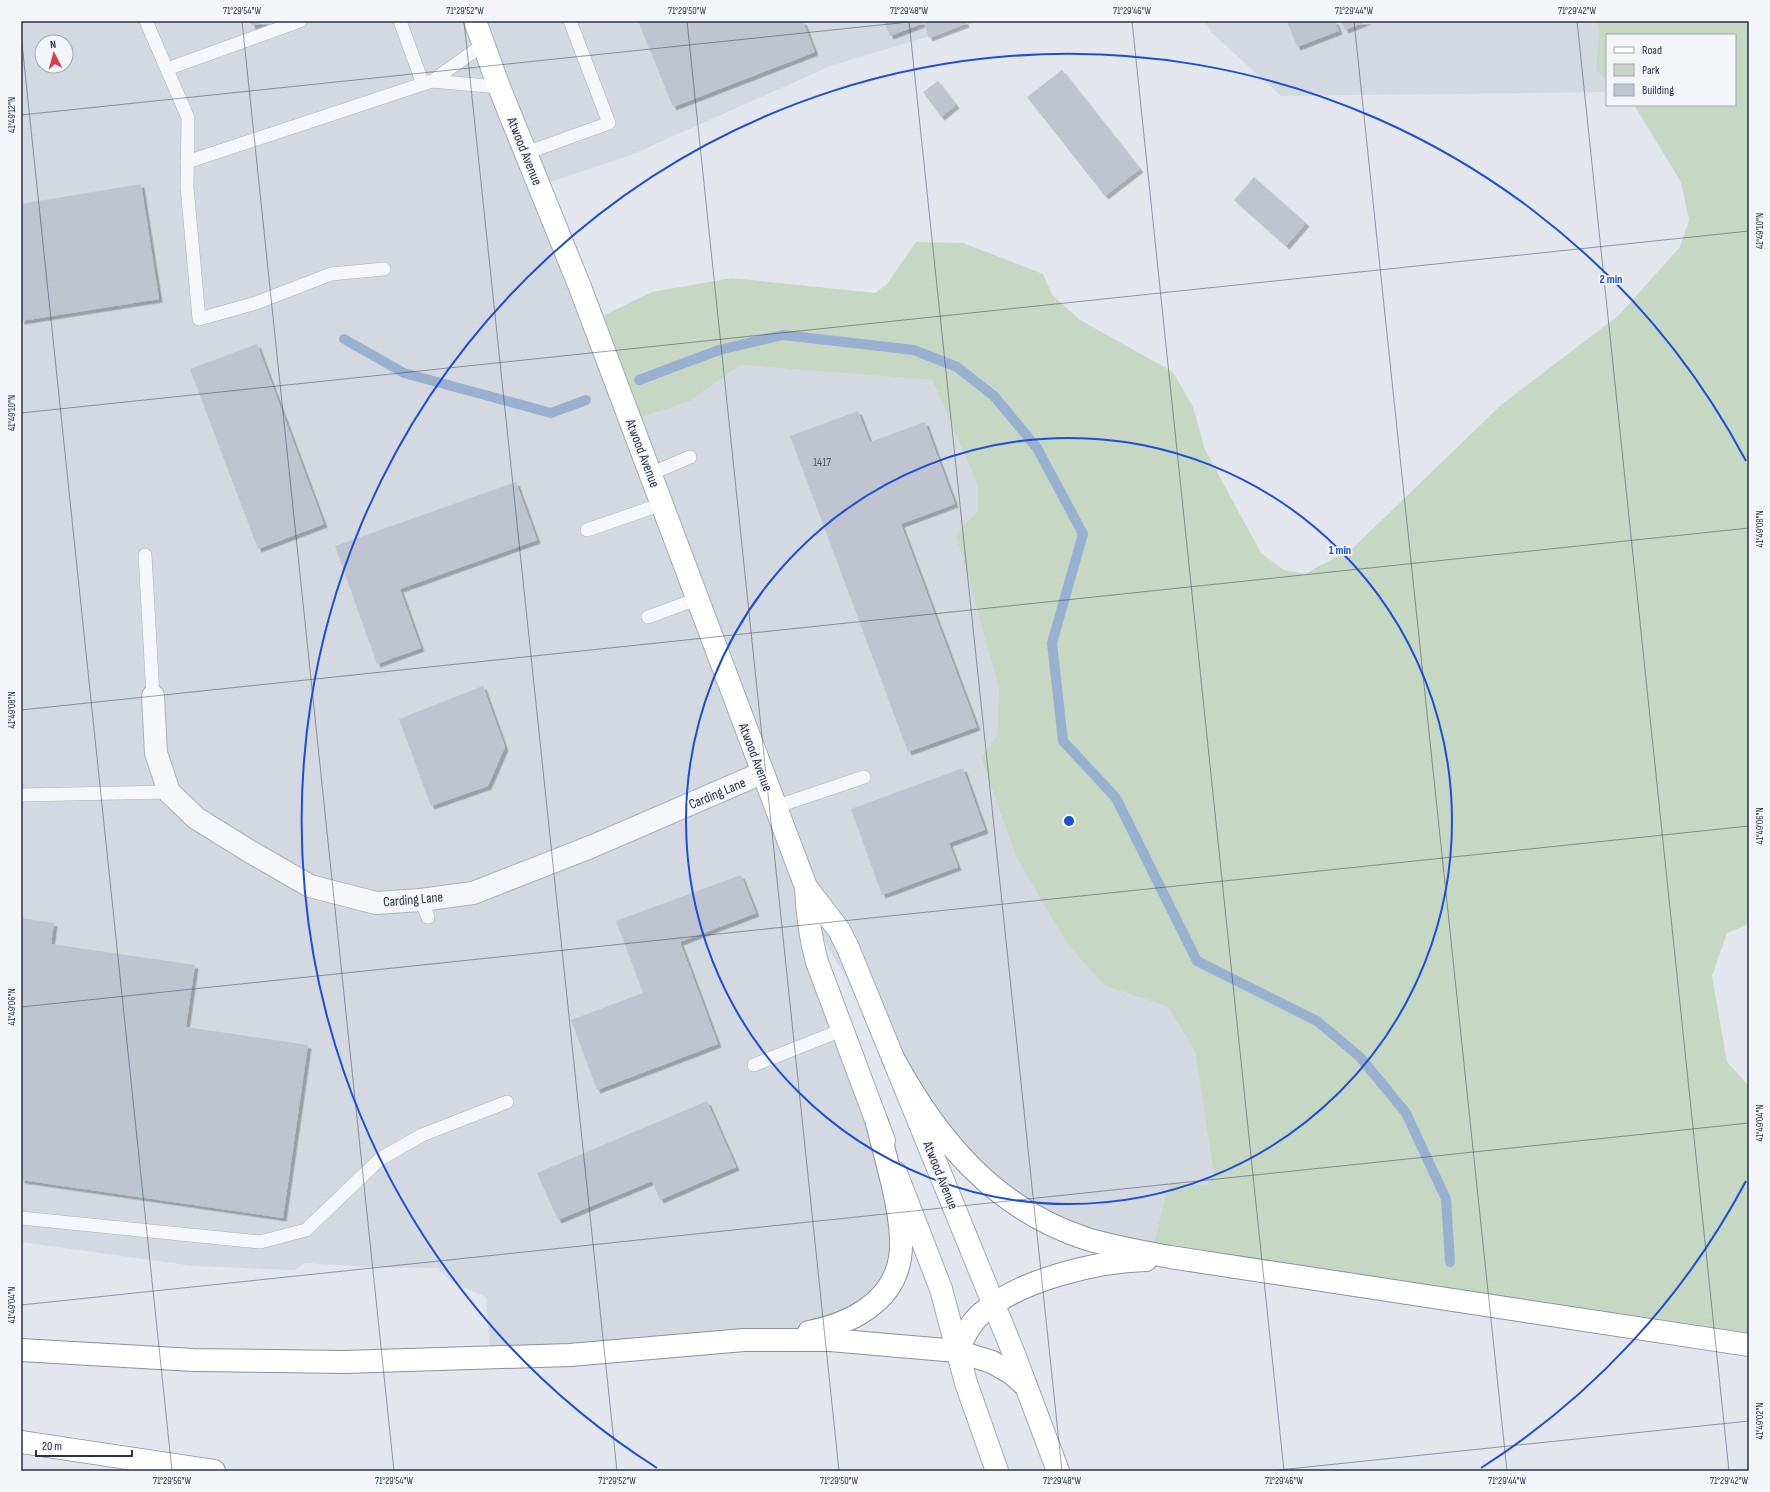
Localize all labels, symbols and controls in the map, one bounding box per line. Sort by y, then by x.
text: 71°29'54"W [223,5,261,17]
text: 71°29'52"W [446,5,484,17]
text: 71°29'50"W [668,5,707,17]
text: 71°29'48"W [890,5,929,17]
text: 71°29'46"W [1113,5,1152,17]
text: 71°29'44"W [1335,5,1373,17]
text: 71°29'42"W [1558,5,1596,17]
north arrow [34,34,74,74]
legend [1606,34,1736,106]
text: N [49,38,57,51]
text: Road [1642,43,1662,58]
text: Park [1642,63,1660,78]
text: Building [1642,83,1674,98]
text: 41°49'12"N [6,97,18,133]
street label: Atwood Avenue [503,114,546,188]
text: 41°49'10"N [1754,213,1766,249]
text: 2 min [1600,272,1622,287]
text: 41°49'10"N [6,395,18,431]
street label: Atwood Avenue [621,416,663,490]
house number: 1417 [813,455,831,470]
text: 41°49'08"N [1754,511,1766,548]
text: 1 min [1329,543,1351,558]
text: 41°49'08"N [6,692,18,729]
street label: Atwood Avenue [734,720,776,794]
street label: Carding Lane [686,774,748,813]
text: 41°49'06"N [1754,807,1766,845]
centre of rings [1062,814,1076,828]
street label: Carding Lane [382,888,444,911]
text: 41°49'06"N [6,988,18,1026]
text: 41°49'04"N [1754,1105,1766,1141]
street label: Atwood Avenue [919,1138,962,1212]
text: 41°49'04"N [6,1287,18,1323]
text: 41°49'02"N [1754,1403,1766,1439]
scale bar [36,1432,132,1458]
text: 20 m [42,1439,62,1454]
text: 71°29'56"W [153,1475,191,1487]
text: 71°29'54"W [375,1475,413,1487]
text: 71°29'52"W [598,1475,636,1487]
text: 71°29'50"W [820,1475,859,1487]
text: 71°29'48"W [1043,1475,1082,1487]
text: 71°29'46"W [1265,1475,1304,1487]
text: 71°29'44"W [1488,1475,1526,1487]
text: 71°29'42"W [1710,1475,1748,1487]

